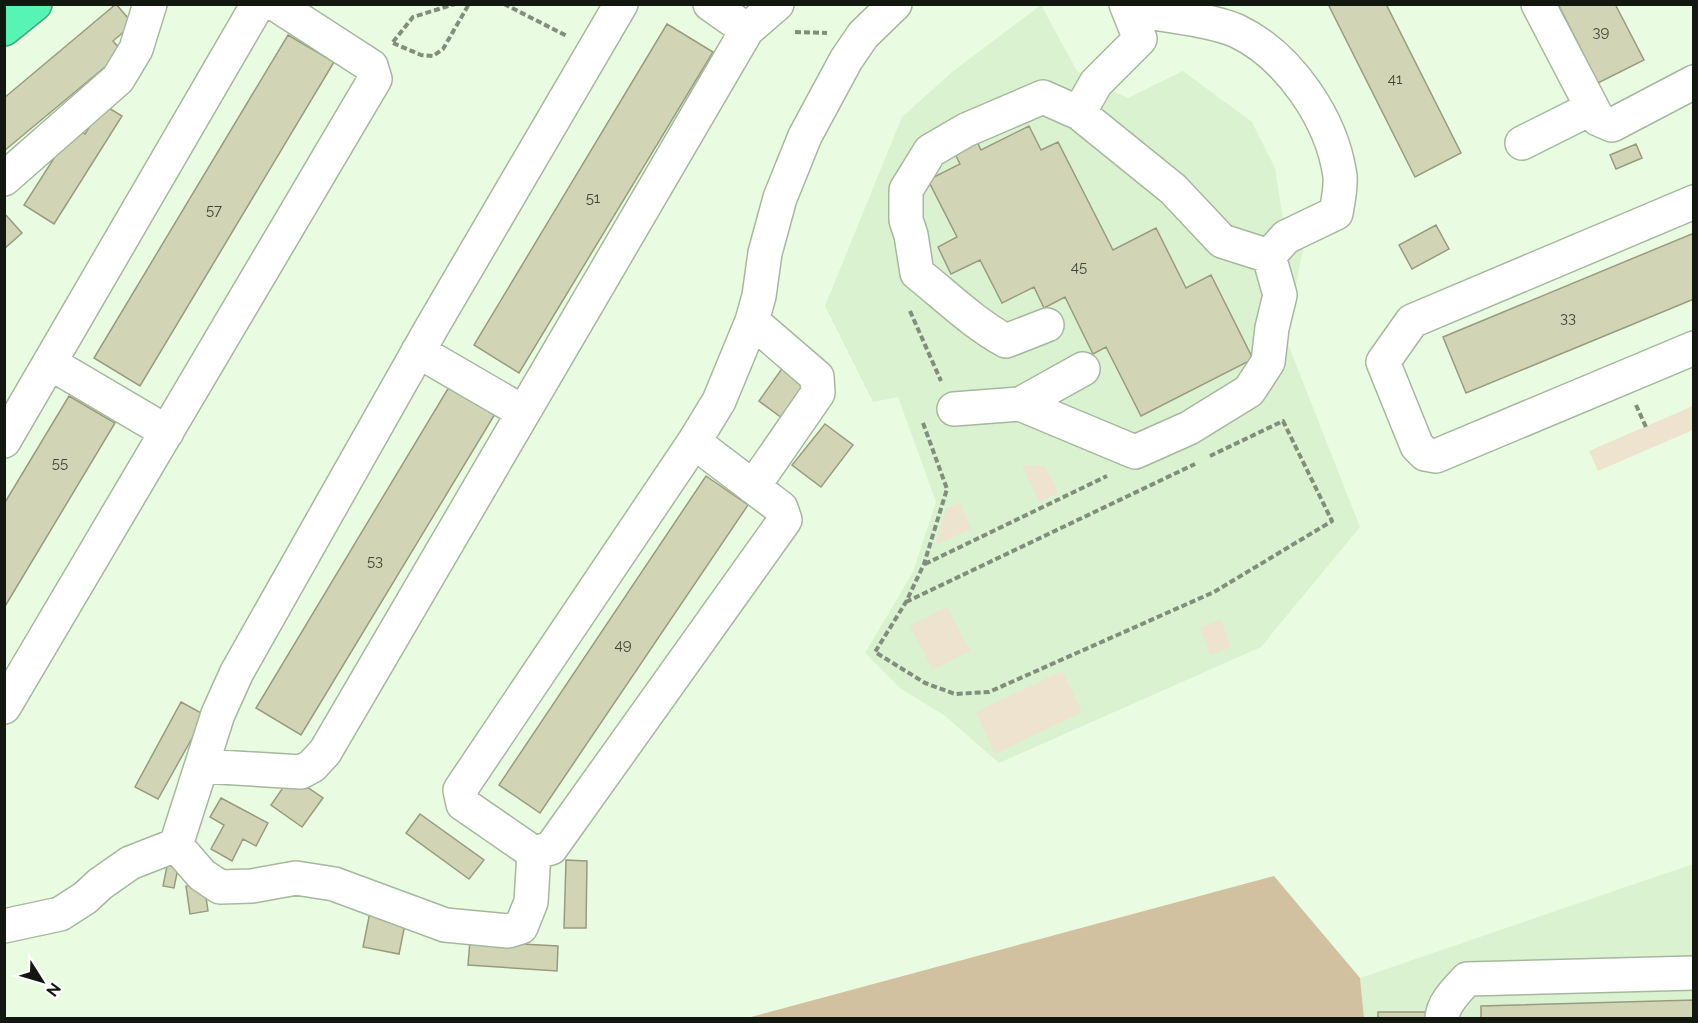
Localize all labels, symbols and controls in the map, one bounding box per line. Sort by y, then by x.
house number: 39 [1593,23,1610,41]
house number: 41 [1388,70,1403,88]
house number: 51 [586,189,601,207]
house number: 57 [206,201,222,219]
house number: 45 [1071,258,1087,276]
house number: 33 [1560,309,1576,327]
house number: 55 [52,454,68,472]
house number: 53 [367,552,383,570]
house number: 49 [615,636,632,654]
north arrow [12,951,72,1011]
text: N [42,979,65,1000]

